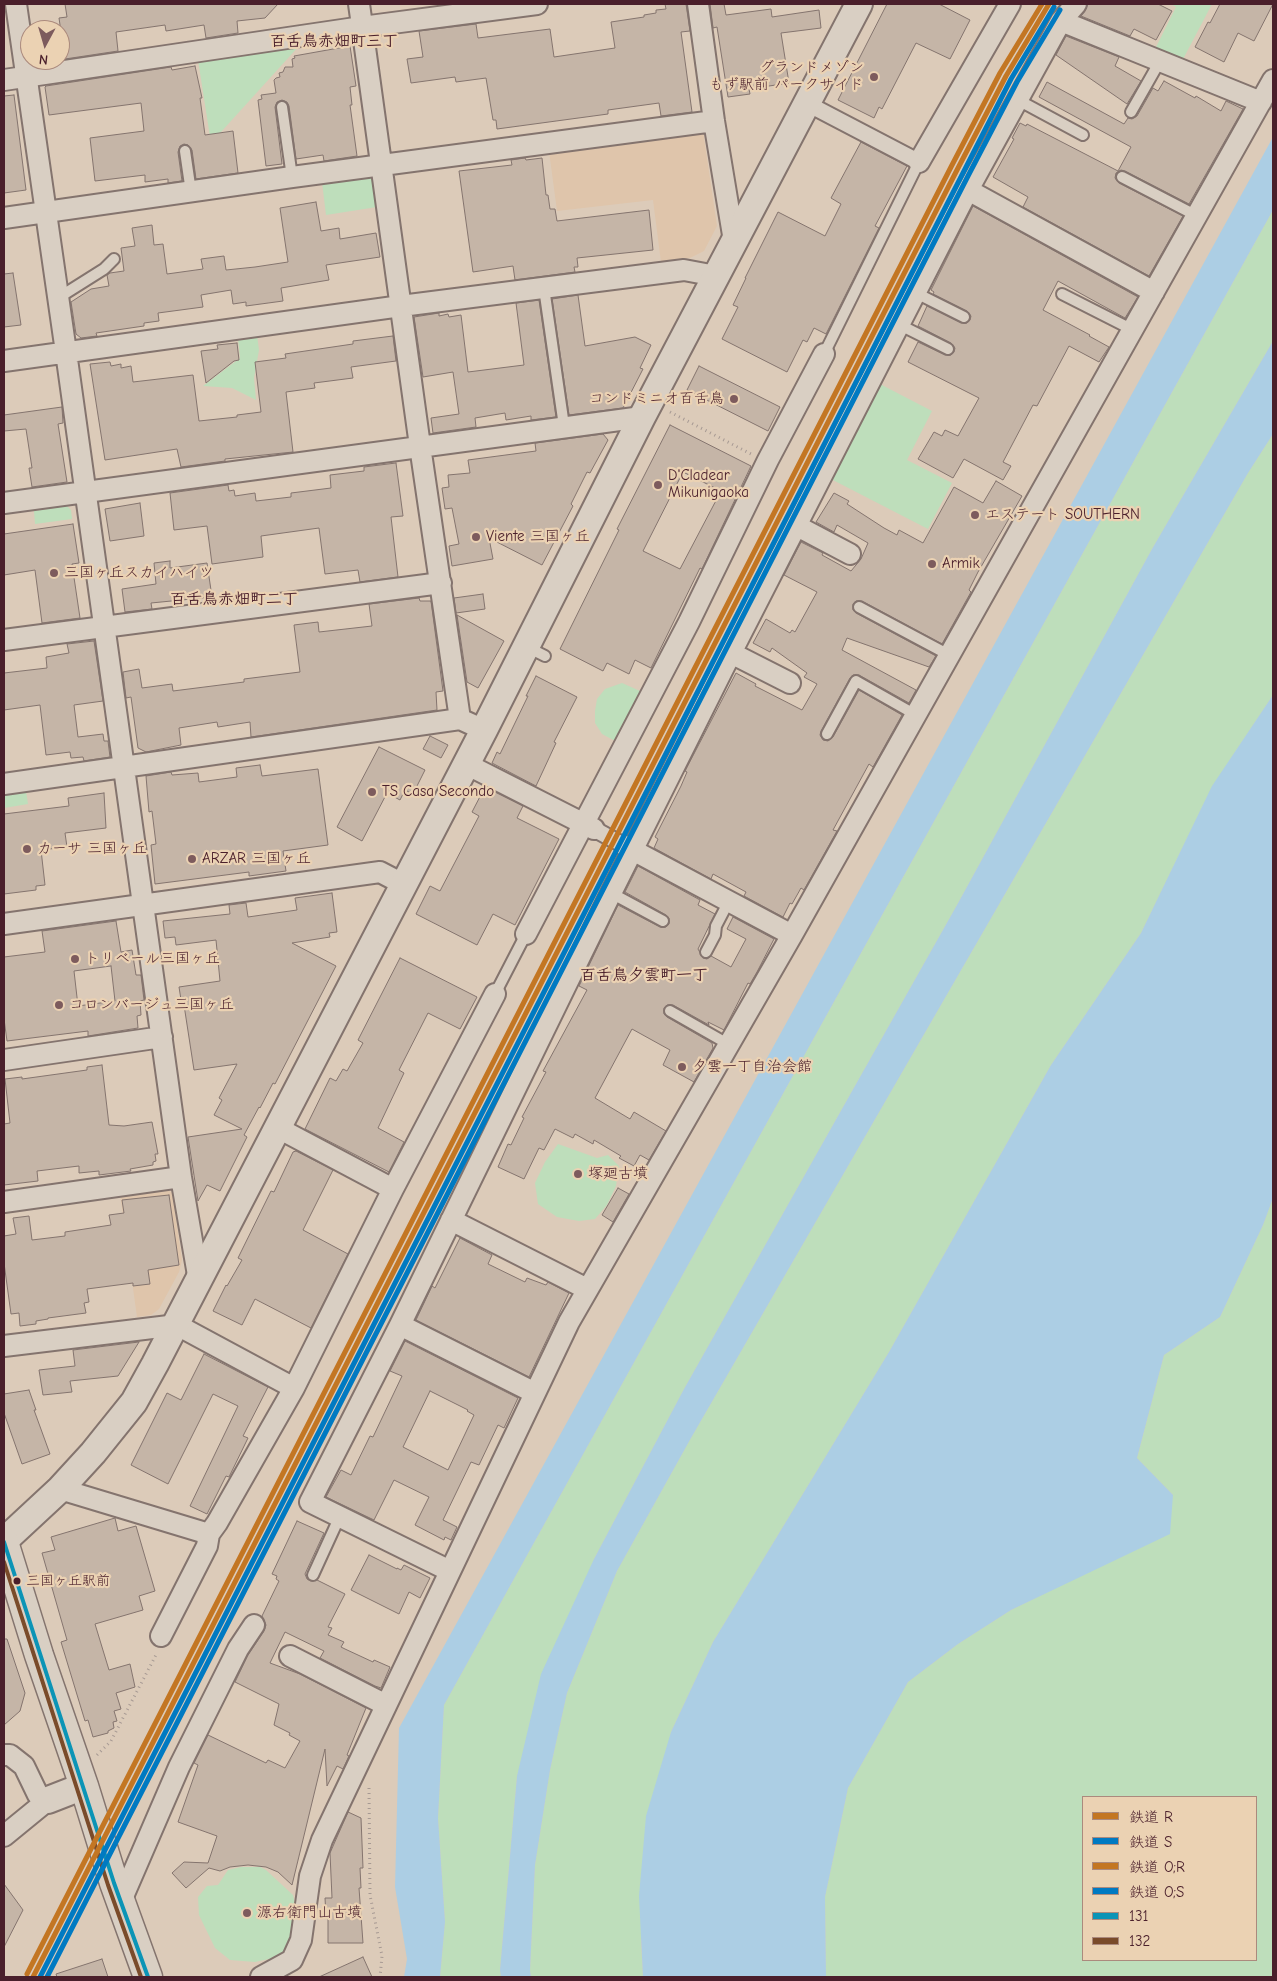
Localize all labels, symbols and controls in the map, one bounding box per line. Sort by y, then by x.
north arrow [20,20,70,70]
district label: 百舌鳥赤畑町三丁 [270,31,398,51]
text: N [38,50,49,68]
place label: グランドメゾン もず駅前 パークサイド [709,59,864,94]
marker: グランドメゾン もず駅前 パークサイド [868,71,880,83]
place label: コンドミニオ百舌鳥 [589,390,724,408]
marker: コンドミニオ百舌鳥 [728,393,740,405]
place label: D'Cladear Mikunigaoka [668,467,749,502]
marker: D'Cladear Mikunigaoka [652,479,664,491]
place label: エステート SOUTHERN [985,506,1140,524]
marker: エステート SOUTHERN [969,509,981,521]
place label: Viente 三国ヶ丘 [486,528,590,546]
marker: Viente 三国ヶ丘 [470,531,482,543]
place label: Armik [942,555,980,573]
marker: Armik [926,558,938,570]
place label: 三国ヶ丘スカイハイツ [64,564,214,582]
marker: 三国ヶ丘スカイハイツ [48,567,60,579]
district label: 百舌鳥赤畑町二丁 [170,589,298,609]
place label: TS Casa Secondo [382,783,494,801]
marker: TS Casa Secondo [366,786,378,798]
place label: カーサ 三国ヶ丘 [37,840,147,858]
marker: カーサ 三国ヶ丘 [21,843,33,855]
place label: ARZAR 三国ヶ丘 [202,850,311,868]
marker: ARZAR 三国ヶ丘 [186,853,198,865]
place label: トリベール三国ヶ丘 [85,950,220,968]
marker: トリベール三国ヶ丘 [69,953,81,965]
district label: 百舌鳥夕雲町一丁 [580,965,708,985]
place label: コロンバージュ三国ヶ丘 [69,996,234,1014]
marker: コロンバージュ三国ヶ丘 [53,999,65,1011]
place label: 夕雲一丁自治会館 [692,1058,812,1076]
marker: 夕雲一丁自治会館 [676,1061,688,1073]
place label: 塚廻古墳 [588,1165,648,1183]
marker: 塚廻古墳 [572,1168,584,1180]
place label: 三国ヶ丘駅前 [26,1573,110,1589]
marker: 三国ヶ丘駅前 [12,1576,22,1586]
legend [1082,1796,1257,1961]
text: 鉄道 R [1129,1808,1173,1826]
text: 鉄道 S [1129,1833,1172,1851]
text: 鉄道 O;R [1129,1858,1185,1876]
text: 鉄道 O;S [1129,1883,1184,1901]
place label: 源右衛門山古墳 [257,1904,362,1922]
marker: 源右衛門山古墳 [241,1907,253,1919]
text: 131 [1129,1907,1148,1925]
text: 132 [1129,1932,1150,1950]

